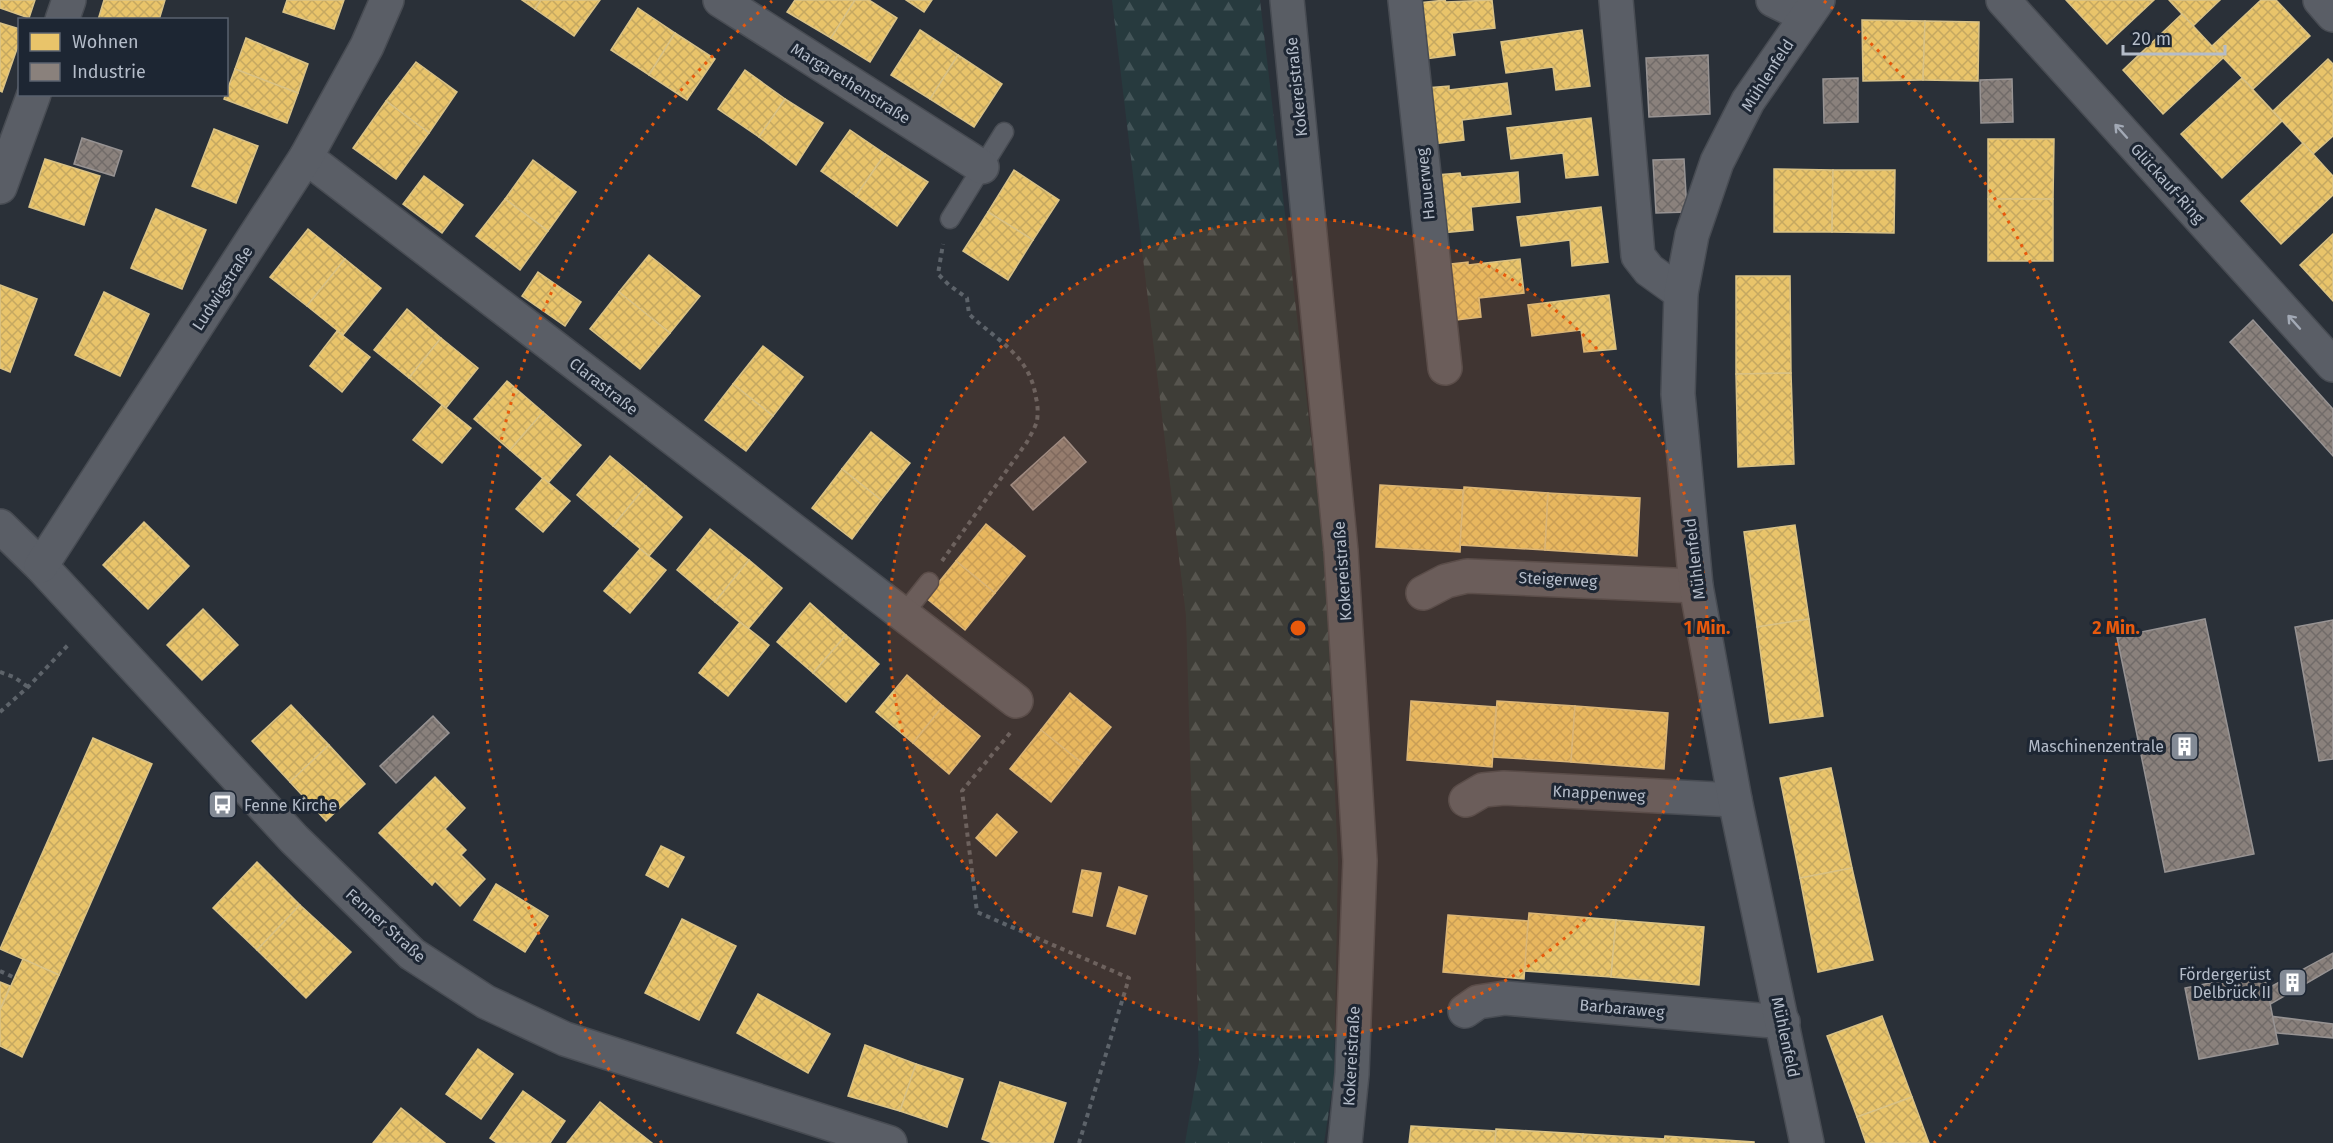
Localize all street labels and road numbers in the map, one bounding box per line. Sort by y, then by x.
street label: Kokereistraße [1282,36,1311,138]
street label: Mühlenfeld [1737,36,1798,115]
street label: Margarethenstraße [788,39,914,128]
street label: Glückauf-Ring [2127,139,2209,228]
street label: Hauerweg [1412,146,1439,221]
street label: Ludwigstraße [188,243,257,334]
street label: Clarastraße [566,354,642,419]
street label: Mühlenfeld [1680,517,1709,601]
street label: Kokereistraße [1330,520,1355,622]
street label: Steigerweg [1518,568,1599,591]
street label: Knappenweg [1552,782,1647,805]
street label: Fenner Straße [342,885,430,966]
street label: Barbaraweg [1579,995,1666,1022]
street label: Mühlenfeld [1768,995,1803,1079]
street label: Kokereistraße [1339,1006,1364,1106]

